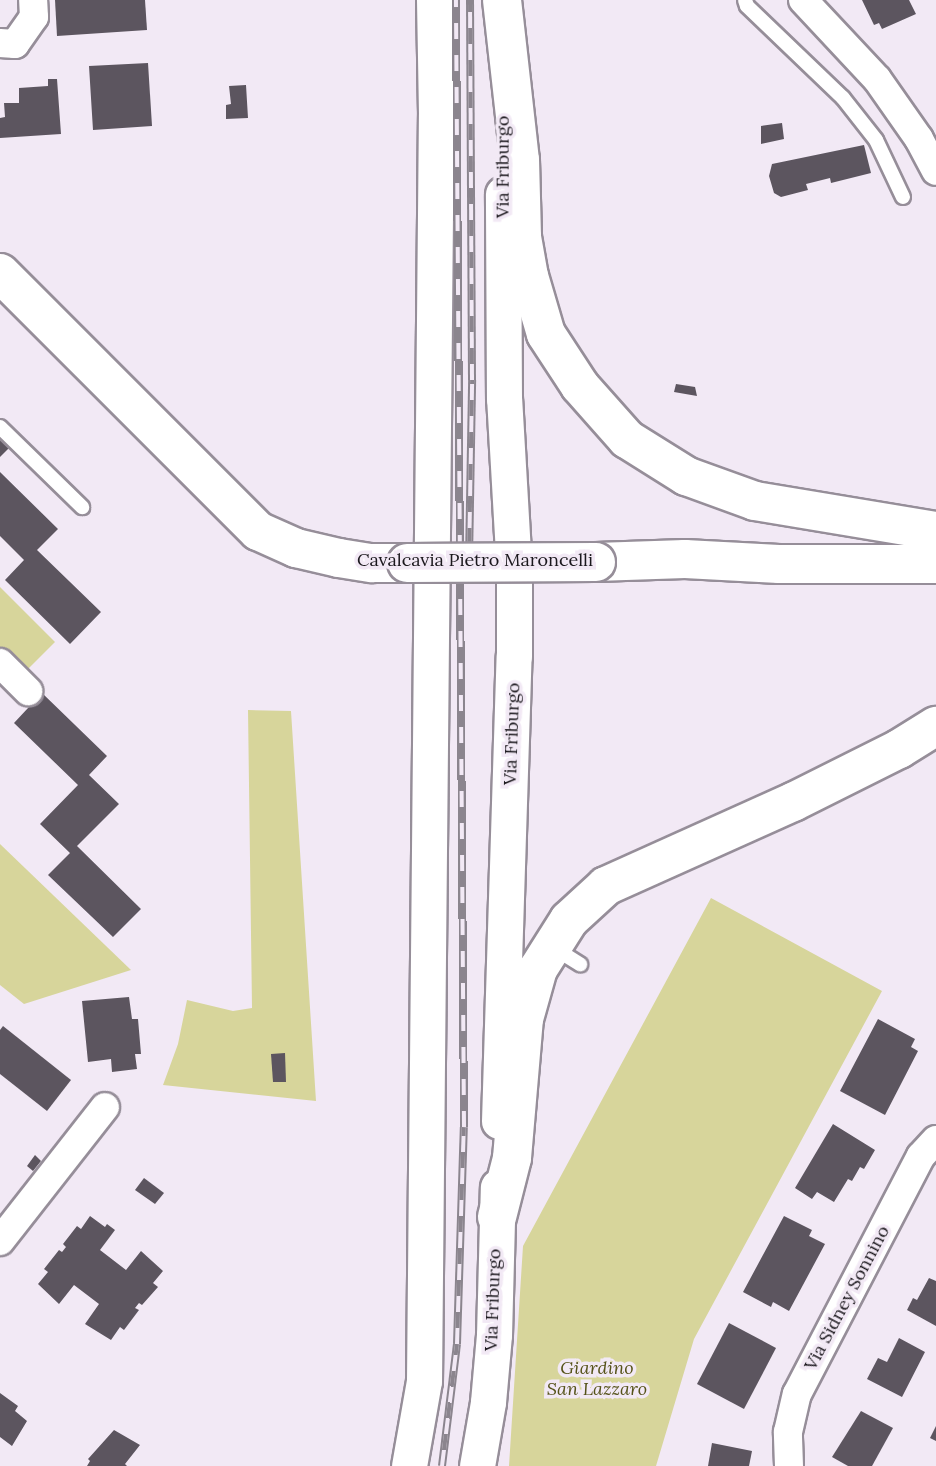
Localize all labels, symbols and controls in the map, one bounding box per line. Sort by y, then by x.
street label: Via Friburgo [492,116,514,218]
street label: Cavalcavia Pietro Maroncelli [357,549,593,571]
street label: Via Friburgo [499,682,525,786]
street label: Via Sidney Sonnino [800,1222,894,1374]
street label: Via Friburgo [480,1248,506,1352]
park label: Giardino San Lazzaro [547,1358,647,1400]

